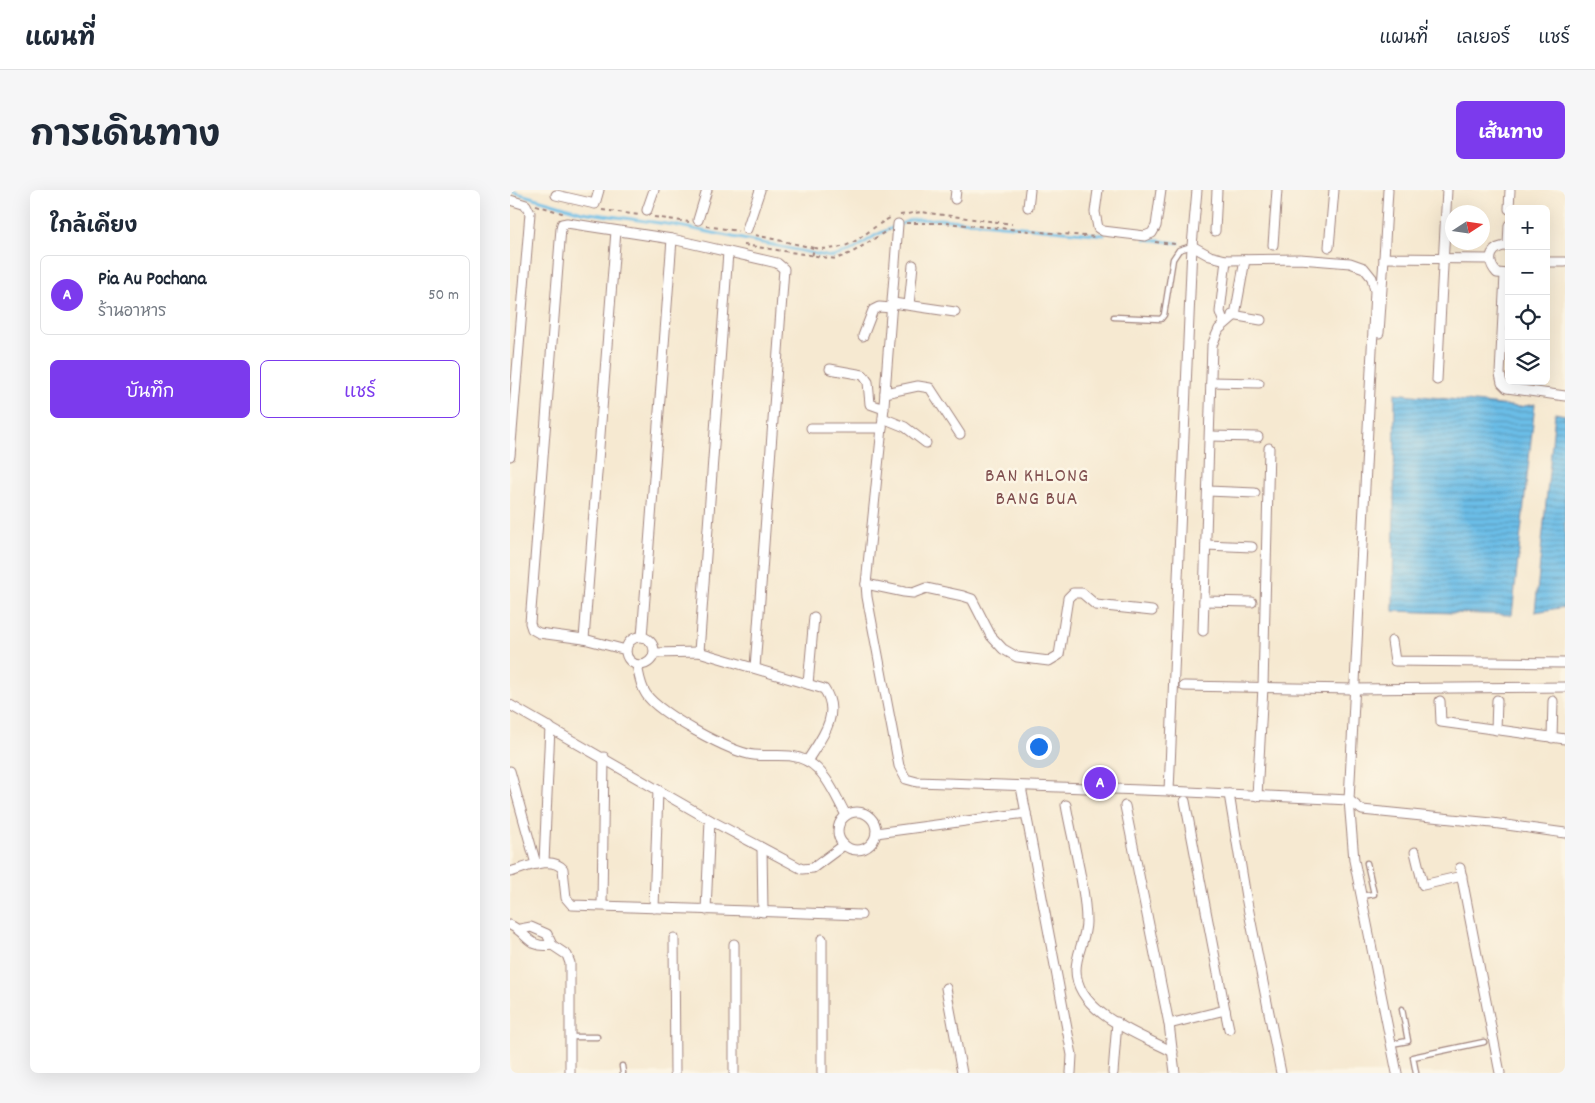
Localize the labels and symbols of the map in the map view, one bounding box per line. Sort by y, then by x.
north arrow [1445,205,1490,250]
district label: BAN KHLONG BANG BUA [985,463,1089,514]
your location [1026,734,1052,760]
pin: A [1084,764,1116,802]

